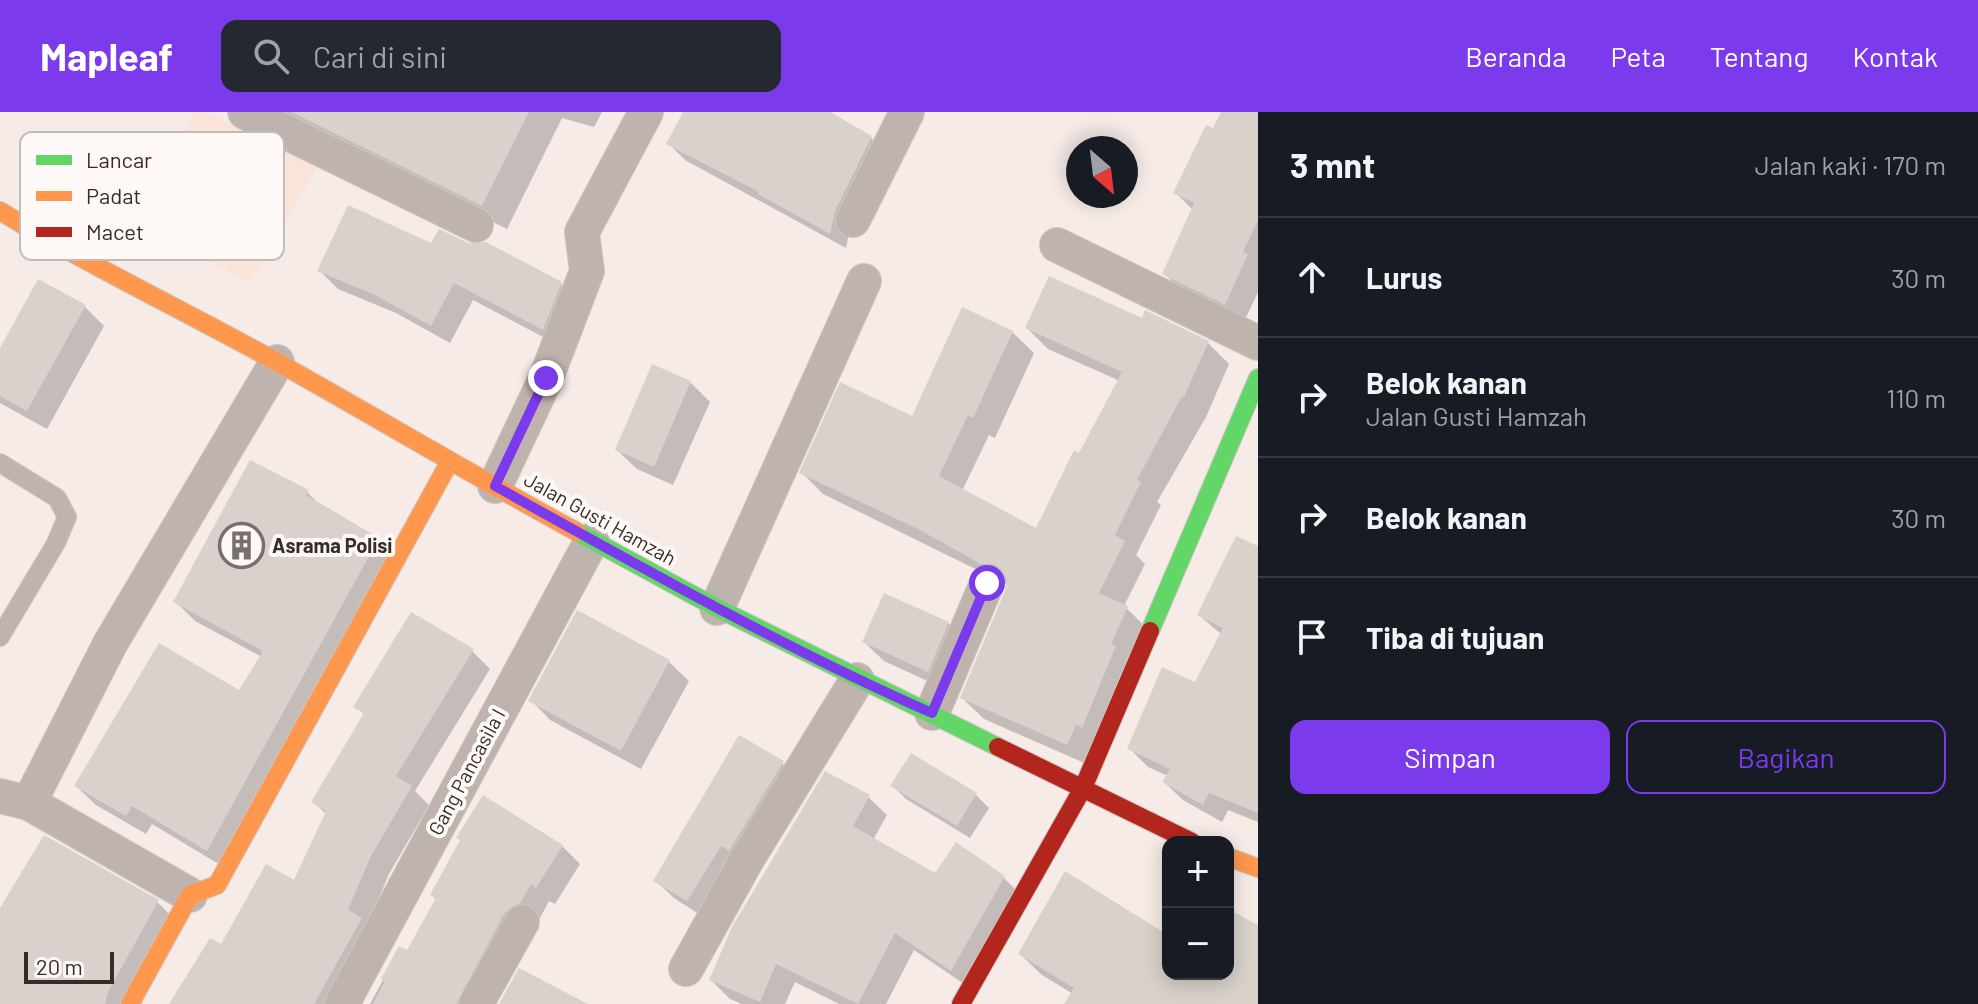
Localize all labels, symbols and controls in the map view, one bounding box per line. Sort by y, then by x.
search box [221,20,781,92]
text: Mapleaf [40,33,173,79]
icon: search [249,34,293,78]
text: Cari di sini [313,38,447,74]
text: Beranda [1465,39,1567,73]
text: Peta [1611,39,1666,73]
text: Tentang [1710,39,1808,73]
text: Kontak [1852,39,1938,73]
legend [20,132,284,260]
north arrow [1066,136,1138,208]
text: 3 mnt [1290,144,1375,185]
text: Lancar [86,146,152,172]
text: Jalan kaki · 170 m [1755,149,1946,180]
text: Padat [86,182,141,208]
text: Macet [86,218,144,244]
icon: ahead [1290,255,1334,299]
text: Lurus [1366,259,1442,295]
text: 30 m [1891,262,1946,293]
route end [528,360,564,396]
text: Belok kanan [1366,364,1527,400]
icon: right [1290,375,1334,419]
text: 110 m [1886,382,1946,413]
text: Jalan Gusti Hamzah [1366,400,1587,431]
street label: Jalan Gusti Hamzah [520,466,681,570]
icon: right [1290,495,1334,539]
text: Belok kanan [1366,499,1527,535]
text: 30 m [1891,502,1946,533]
building icon: Asrama Polisi [217,522,265,570]
place label: Asrama Polisi [272,533,392,557]
route start [969,565,1005,601]
icon: arrive [1290,615,1334,659]
text: Tiba di tujuan [1366,619,1544,655]
street label: Gang Pancasila I [423,704,510,839]
button: Simpan [1290,720,1610,794]
button: Bagikan [1626,720,1946,794]
map controls [1162,836,1234,980]
button: + [1162,836,1234,908]
button: − [1162,908,1234,980]
scale bar [24,948,114,984]
text: 20 m [36,953,83,979]

